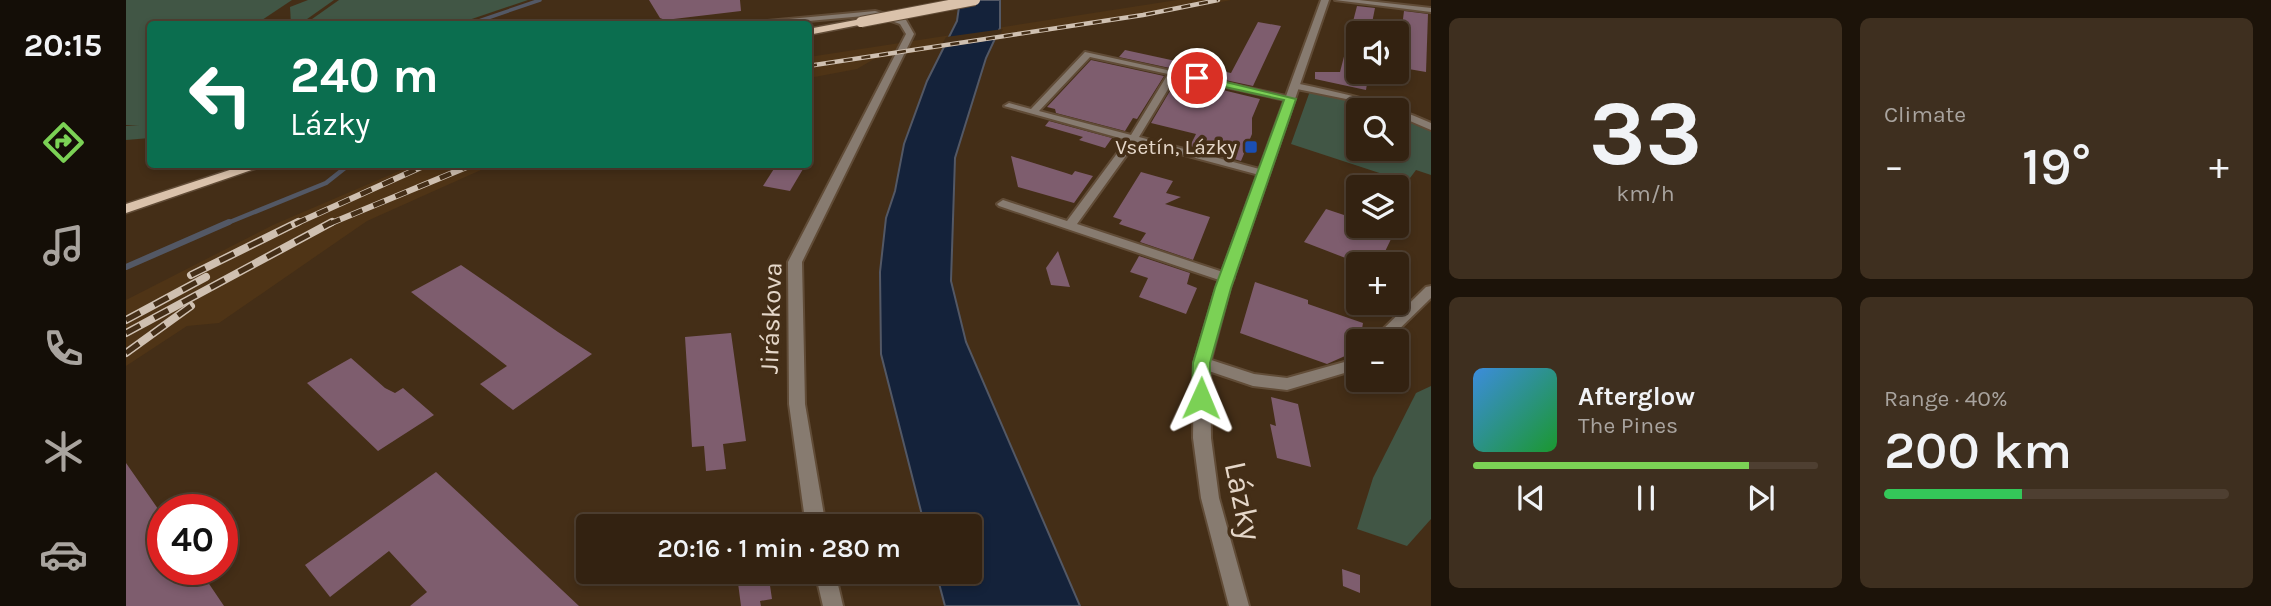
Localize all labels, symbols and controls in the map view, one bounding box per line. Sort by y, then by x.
map controls [1346,21,1409,392]
button: sound [1346,21,1409,84]
text: 20:15 [24,27,102,64]
text: 240 m [290,47,439,104]
pin [1167,48,1227,108]
icon: left [175,49,266,140]
icon: arrive [1178,59,1216,97]
text: 33 [1589,81,1702,187]
button: search [1346,98,1409,161]
text: Climate [1884,101,1966,128]
text: Lázky [290,106,370,143]
icon: directions [39,118,88,167]
place label: Vsetín, Lázky [1115,135,1237,159]
text: 19° [2022,136,2091,197]
marker: Vsetín, Lázky [1243,139,1259,155]
text: − [1884,144,1904,189]
text: + [2209,144,2229,189]
button: layers [1346,175,1409,238]
text: km/h [1616,180,1675,207]
icon: music [39,221,88,270]
button: + [1346,252,1409,315]
street label: Jiráskova [754,262,788,374]
icon: phone [39,324,88,373]
button: − [1346,329,1409,392]
position arrow [1164,361,1238,435]
text: Afterglow [1578,381,1695,412]
text: Range · 40% [1884,385,2008,412]
text: The Pines [1578,412,1678,439]
text: 200 km [1884,420,2072,481]
icon: climate [39,427,88,476]
street label: Lázky [1217,458,1269,544]
icon: previous [1512,479,1550,517]
icon: pause [1627,479,1665,517]
icon: next [1742,479,1780,517]
speed limit sign: 40 [147,494,238,585]
icon: car [39,530,88,579]
text: 20:16 · 1 min · 280 m [657,533,901,564]

